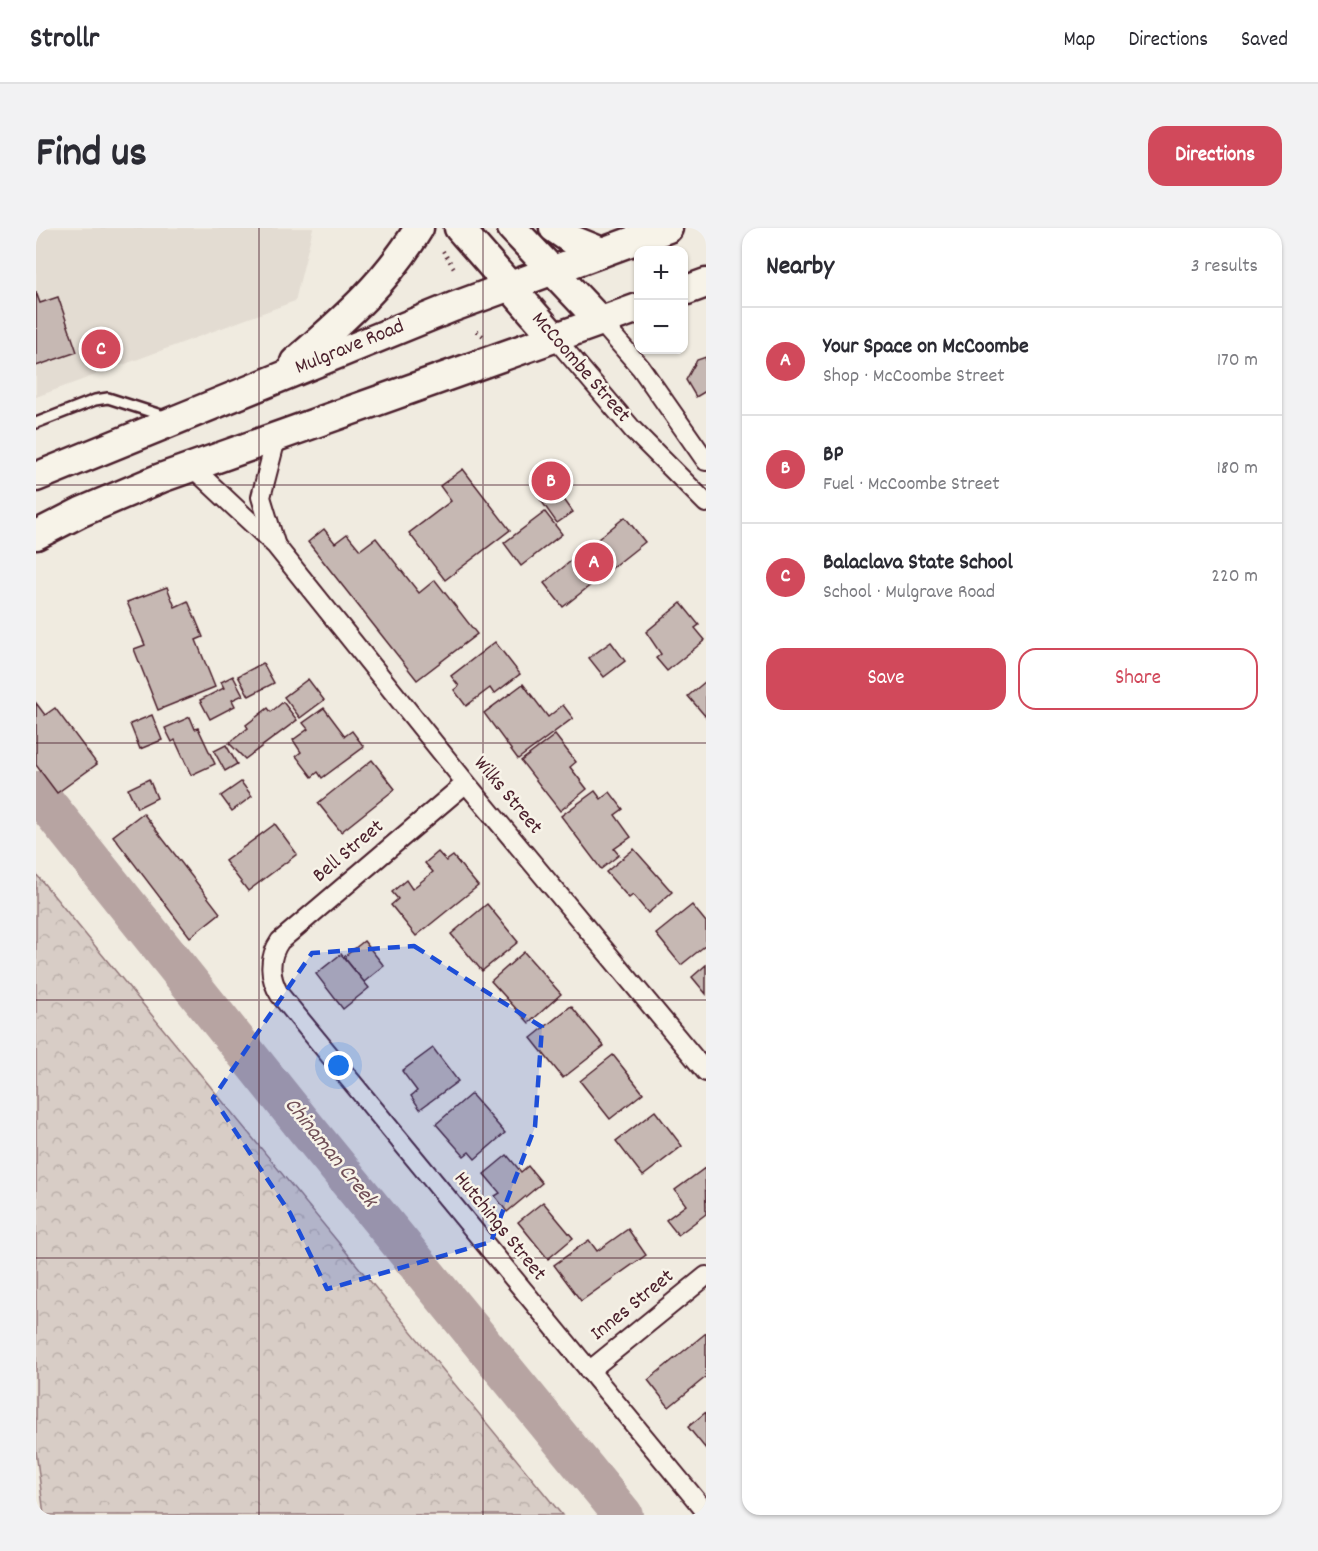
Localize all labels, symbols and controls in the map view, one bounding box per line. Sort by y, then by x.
text: Strollr [30,21,99,61]
text: Map [1064,26,1095,56]
text: Directions [1128,26,1208,56]
text: Saved [1241,26,1288,56]
text: Find us [36,126,147,186]
button: Directions [1148,126,1282,186]
map controls [634,246,688,354]
button: + [634,246,688,300]
text: Nearby [766,249,834,286]
text: 3 results [1191,253,1258,281]
button: − [634,300,688,354]
street label: McCoombe Street [523,306,637,430]
street label: Mulgrave Road [291,312,409,384]
pin: C [82,326,120,372]
text: Your Space on McCoombe [823,332,1029,363]
text: A [780,347,791,375]
text: 170 m [1217,347,1258,375]
text: Shop · McCoombe Street [823,363,1005,391]
text: BP [823,440,843,471]
text: B [781,455,790,483]
text: 180 m [1216,455,1258,483]
pin: B [532,458,570,504]
text: Fuel · McCoombe Street [823,471,1000,499]
pin: A [574,540,614,584]
text: Balaclava State School [823,548,1013,579]
text: C [781,563,790,591]
text: 220 m [1211,563,1258,591]
text: School · Mulgrave Road [823,579,995,607]
button: Save [766,648,1006,710]
button: Share [1018,648,1258,710]
street label: Wilks Street [465,750,549,842]
street label: Bell Street [307,813,391,891]
your location [324,1051,353,1080]
water label: Chinaman Creek [276,1091,385,1216]
street label: Hutchings Street [445,1166,553,1288]
street label: Innes Street [585,1263,681,1349]

